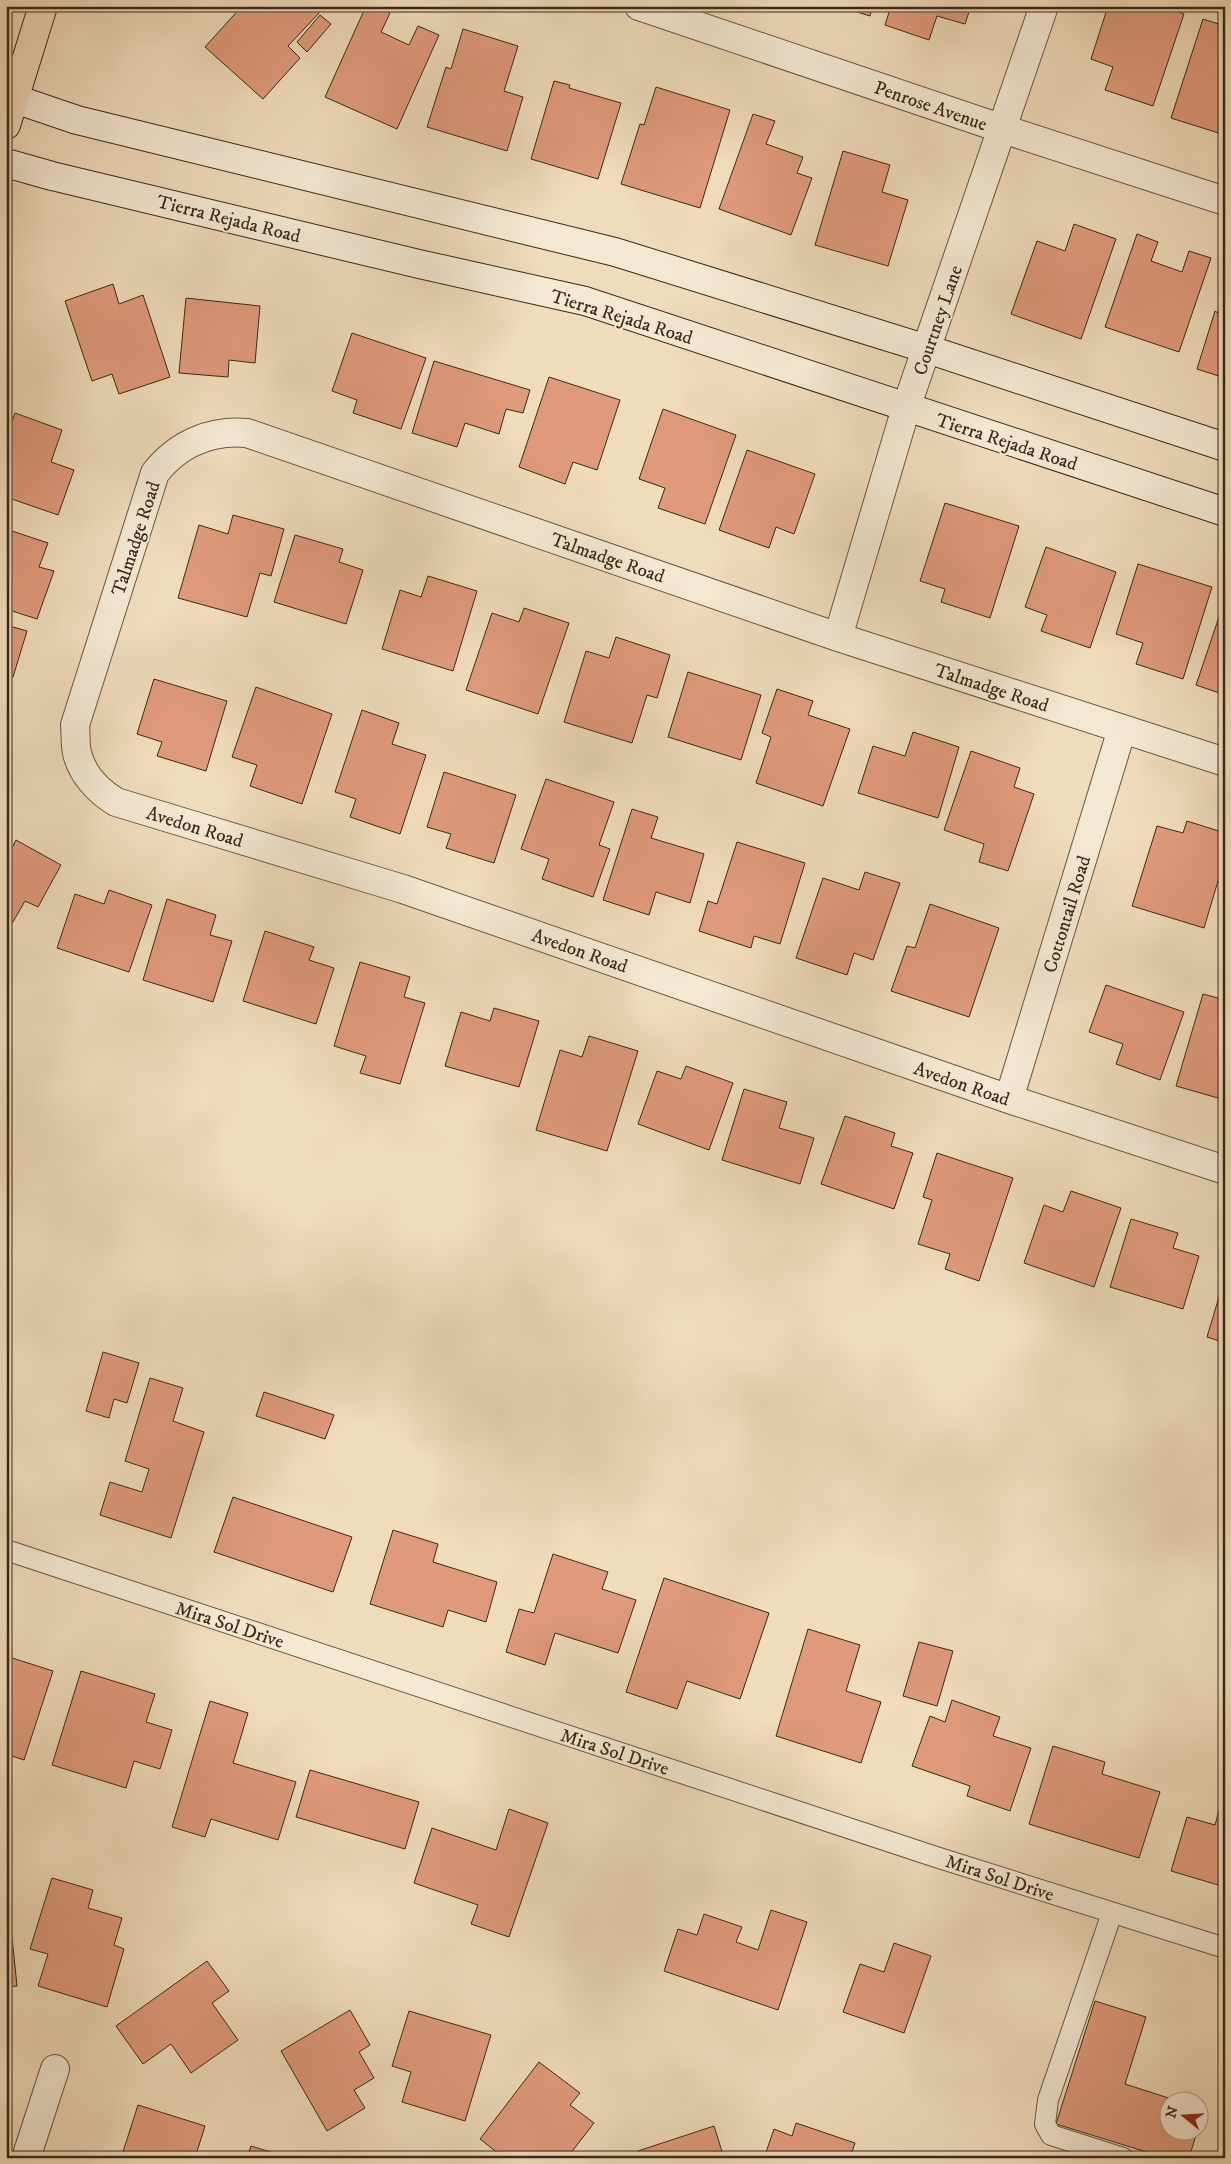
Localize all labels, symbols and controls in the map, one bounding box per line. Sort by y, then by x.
street label: Penrose Avenue [871,76,990,137]
street label: Tierra Rejada Road [154,190,303,249]
street label: Courtney Lane [909,262,968,378]
street label: Tierra Rejada Road [548,285,696,350]
street label: Tierra Rejada Road [933,409,1081,476]
street label: Talmadge Road [107,478,166,599]
street label: Talmadge Road [548,528,668,589]
street label: Talmadge Road [931,659,1052,718]
street label: Avedon Road [143,802,246,853]
street label: Cottontail Road [1039,853,1096,976]
street label: Avedon Road [528,924,631,979]
street label: Avedon Road [910,1057,1013,1112]
street label: Mira Sol Drive [172,1597,287,1654]
street label: Mira Sol Drive [557,1724,672,1781]
street label: Mira Sol Drive [942,1850,1057,1907]
north arrow [1158,2092,1208,2142]
text: N [1162,2104,1183,2121]

